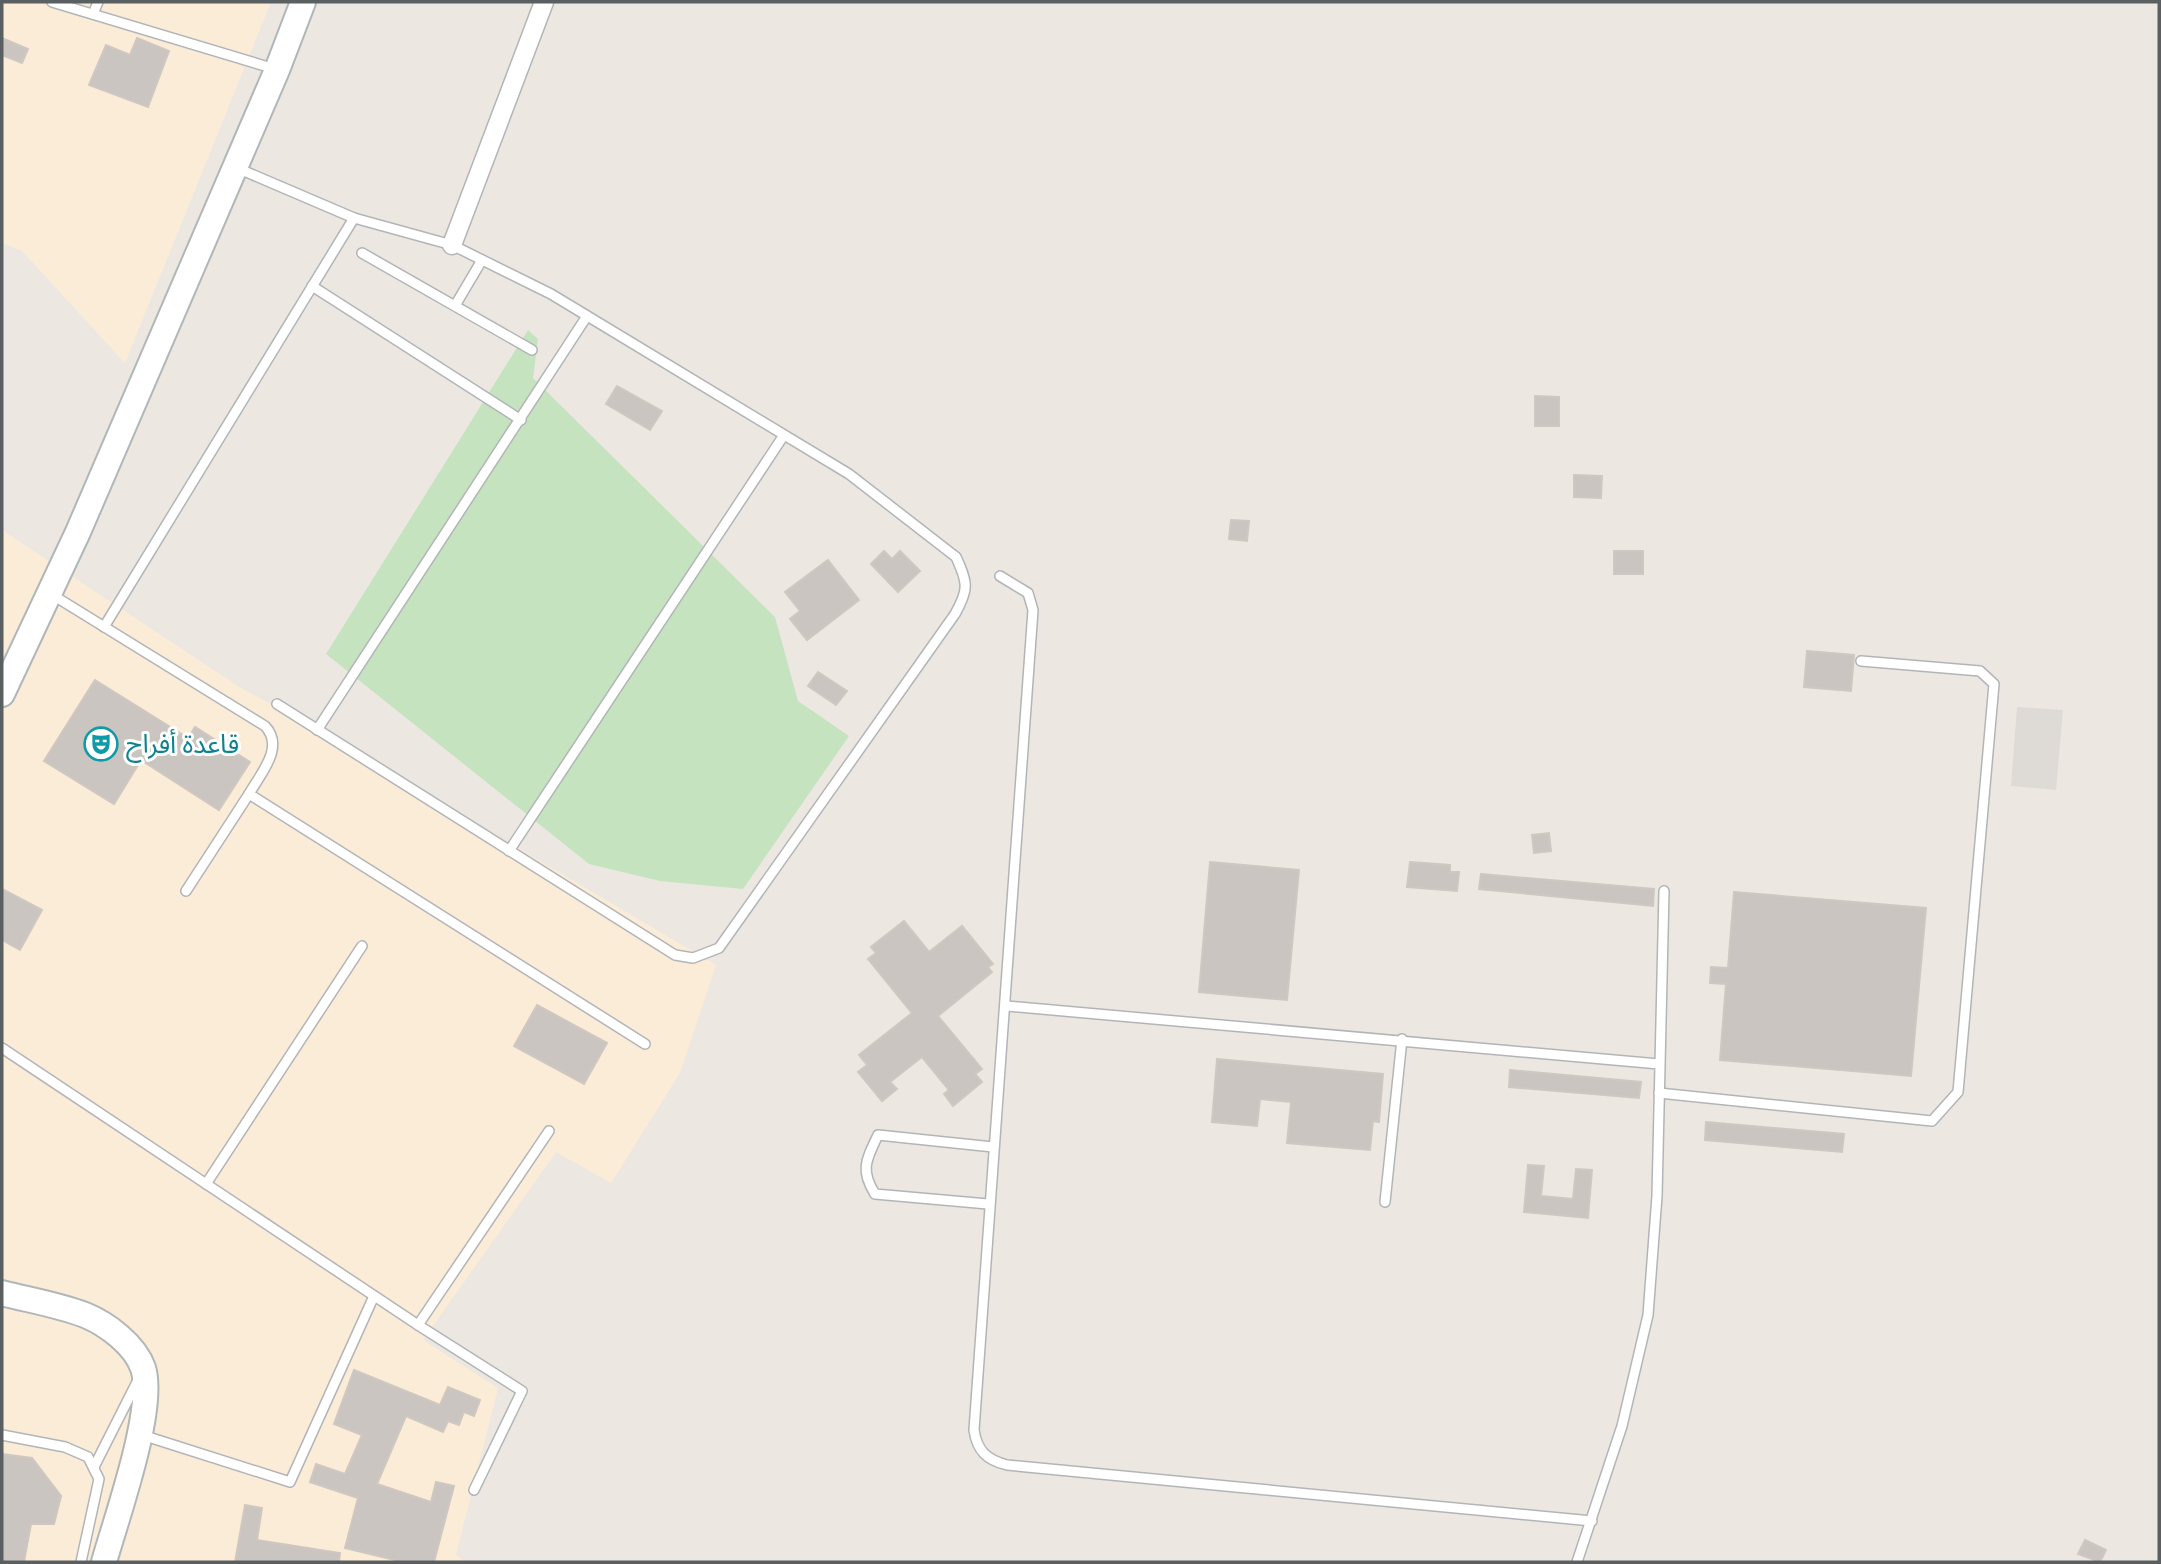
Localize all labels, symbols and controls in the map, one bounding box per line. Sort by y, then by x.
theatre icon: قاعدة أفراح [82,725,120,763]
place label: قاعدة أفراح [126,728,239,763]

